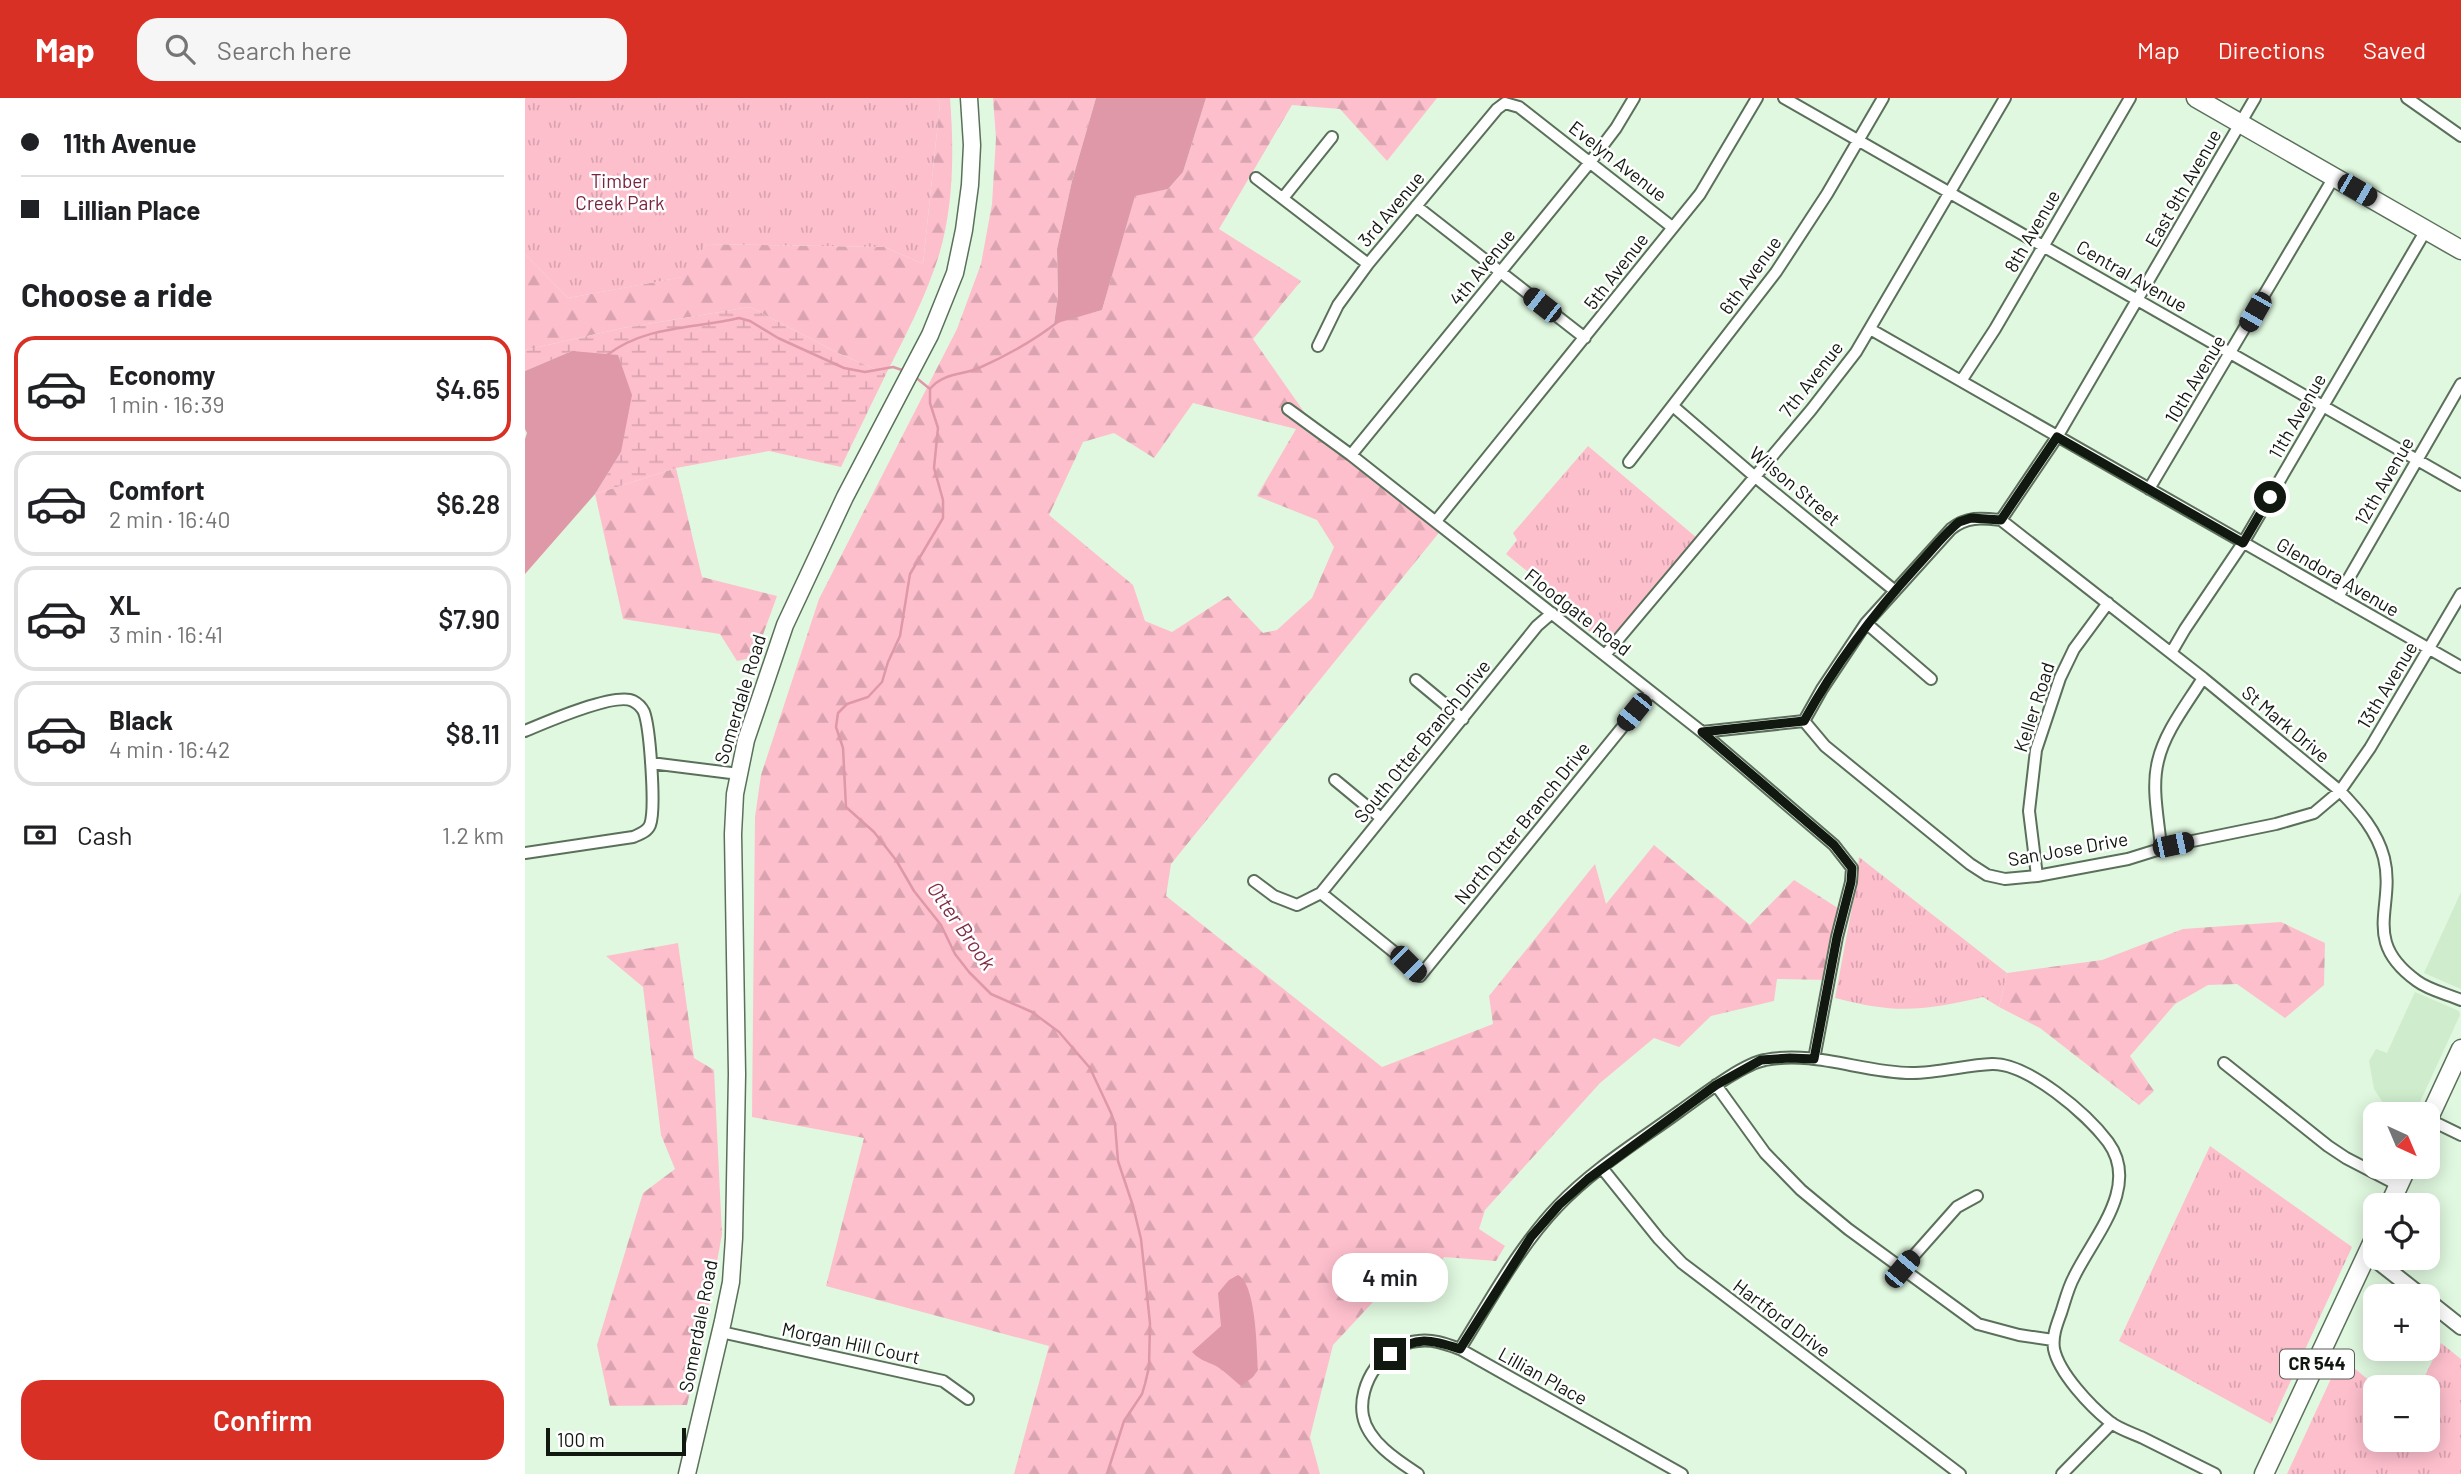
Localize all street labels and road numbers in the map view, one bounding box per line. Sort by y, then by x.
street label: Evelyn Avenue [1565,115,1672,206]
street label: East 9th Avenue [2140,125,2226,251]
street label: 3rd Avenue [1353,166,1429,251]
street label: 8th Avenue [1999,185,2064,276]
street label: 4th Avenue [1444,224,1519,310]
street label: 5th Avenue [1578,228,1653,314]
street label: 6th Avenue [1714,231,1786,318]
street label: Central Avenue [2073,235,2192,317]
street label: 10th Avenue [2159,331,2230,427]
street label: 7th Avenue [1774,336,1847,421]
street label: 11th Avenue [2263,369,2330,463]
street label: 12th Avenue [2349,432,2418,529]
street label: Wilson Street [1745,441,1845,530]
street label: Glendora Avenue [2273,532,2404,621]
street label: Floodgate Road [1521,563,1636,660]
street label: Somerdale Road [709,631,770,766]
street label: 13th Avenue [2352,637,2422,733]
street label: South Otter Branch Drive [1349,654,1495,827]
street label: Keller Road [2008,659,2059,755]
street label: St Mark Drive [2238,680,2335,767]
street label: North Otter Branch Drive [1449,737,1594,909]
street label: San Jose Drive [2006,827,2130,870]
street label: Somerdale Road [673,1258,722,1394]
street label: Hartford Drive [1729,1274,1835,1362]
street label: Morgan Hill Court [780,1317,922,1368]
street label: Lillian Place [1495,1342,1592,1409]
road number: CR 544 [2280,1350,2354,1378]

